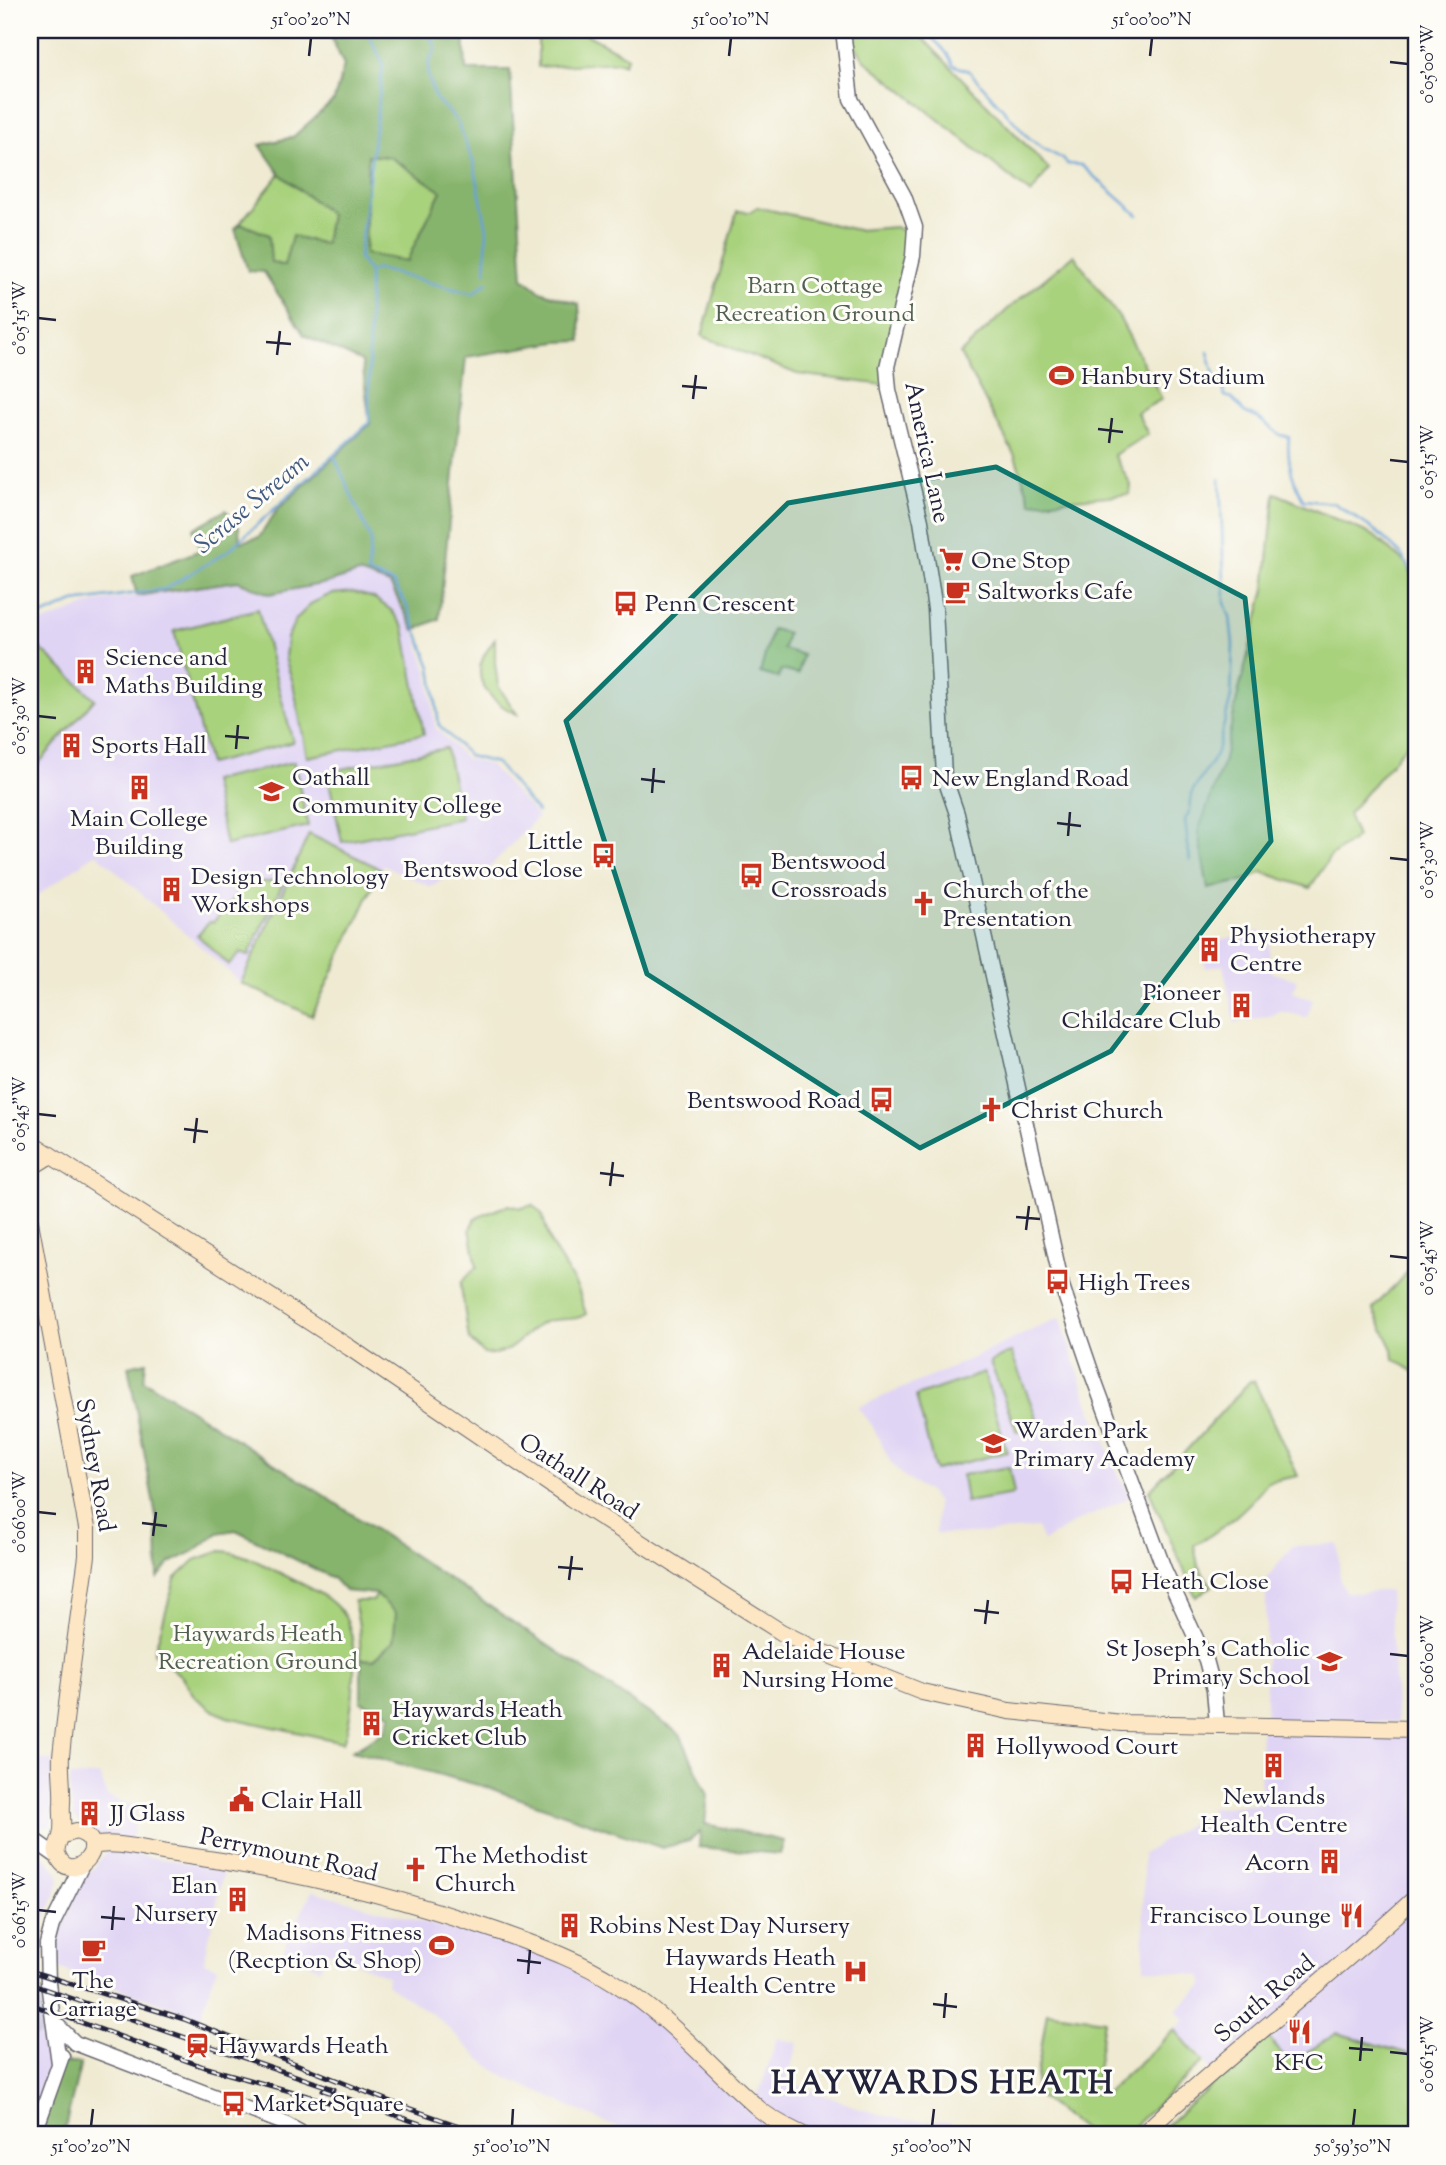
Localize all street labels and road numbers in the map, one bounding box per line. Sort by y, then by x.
street label: America Lane [894,379,958,526]
street label: Sydney Road [66,1396,123,1535]
street label: Oathall Road [511,1426,645,1530]
street label: Perrymount Road [196,1820,381,1892]
street label: South Road [1207,1947,1324,2052]

